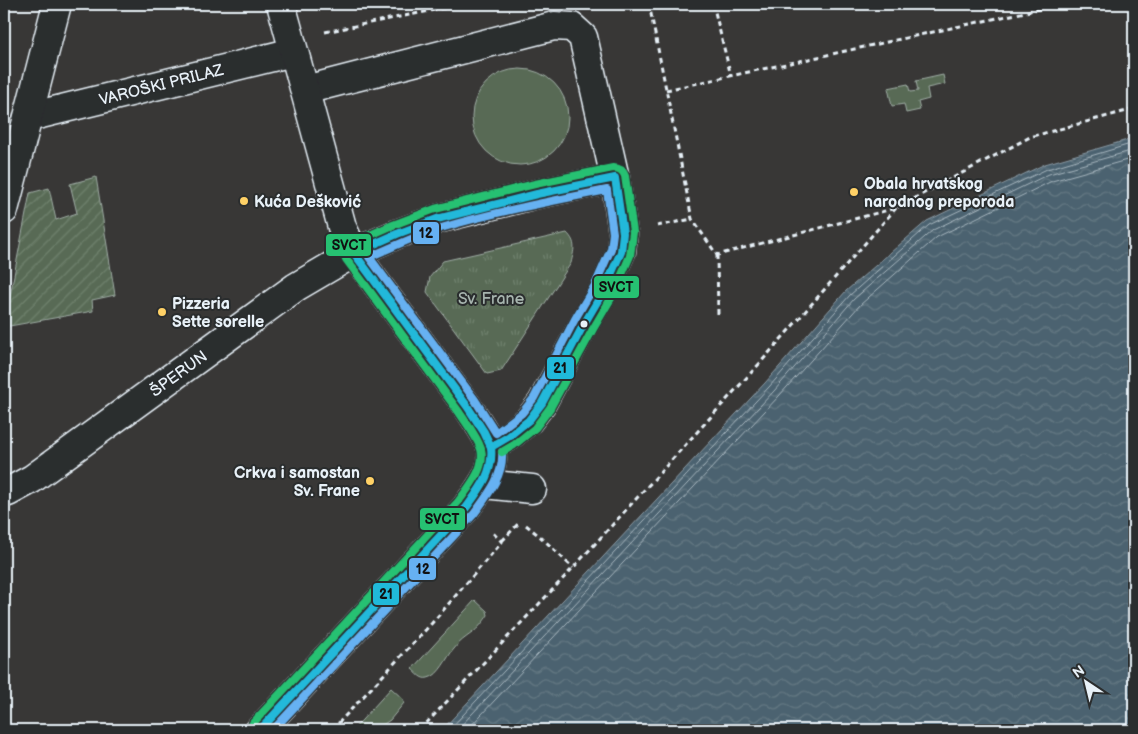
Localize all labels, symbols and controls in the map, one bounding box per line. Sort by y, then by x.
street label: VAROŠKI PRILAZ [97,59,226,110]
place label: Obala hrvatskog narodnog preporoda [864,175,1014,212]
marker: Obala hrvatskog narodnog preporoda [848,186,860,198]
place label: Kuća Dešković [254,193,361,212]
marker: Kuća Dešković [238,195,250,207]
line badge: 12 [412,221,440,245]
text: 12 [419,225,434,242]
line badge: SVCT [325,233,372,257]
text: SVCT [332,237,366,254]
line badge: SVCT [593,275,640,299]
text: SVCT [599,279,633,296]
park label: Sv. Frane [458,290,525,309]
place label: Pizzeria Sette sorelle [172,295,264,332]
marker: Pizzeria Sette sorelle [156,306,168,318]
unlabelled marker [579,319,589,329]
street label: ŠPERUN [145,345,211,401]
line badge: 21 [546,356,575,380]
text: 21 [553,360,567,377]
place label: Crkva i samostan Sv. Frane [234,464,360,501]
marker: Crkva i samostan Sv. Frane [364,475,376,487]
line badge: SVCT [419,507,466,531]
text: SVCT [425,511,459,528]
line badge: 12 [408,557,437,581]
text: 12 [416,561,431,578]
line badge: 21 [372,582,400,606]
text: 21 [379,586,393,603]
north arrow [1060,656,1110,706]
text: N [1070,662,1088,682]

